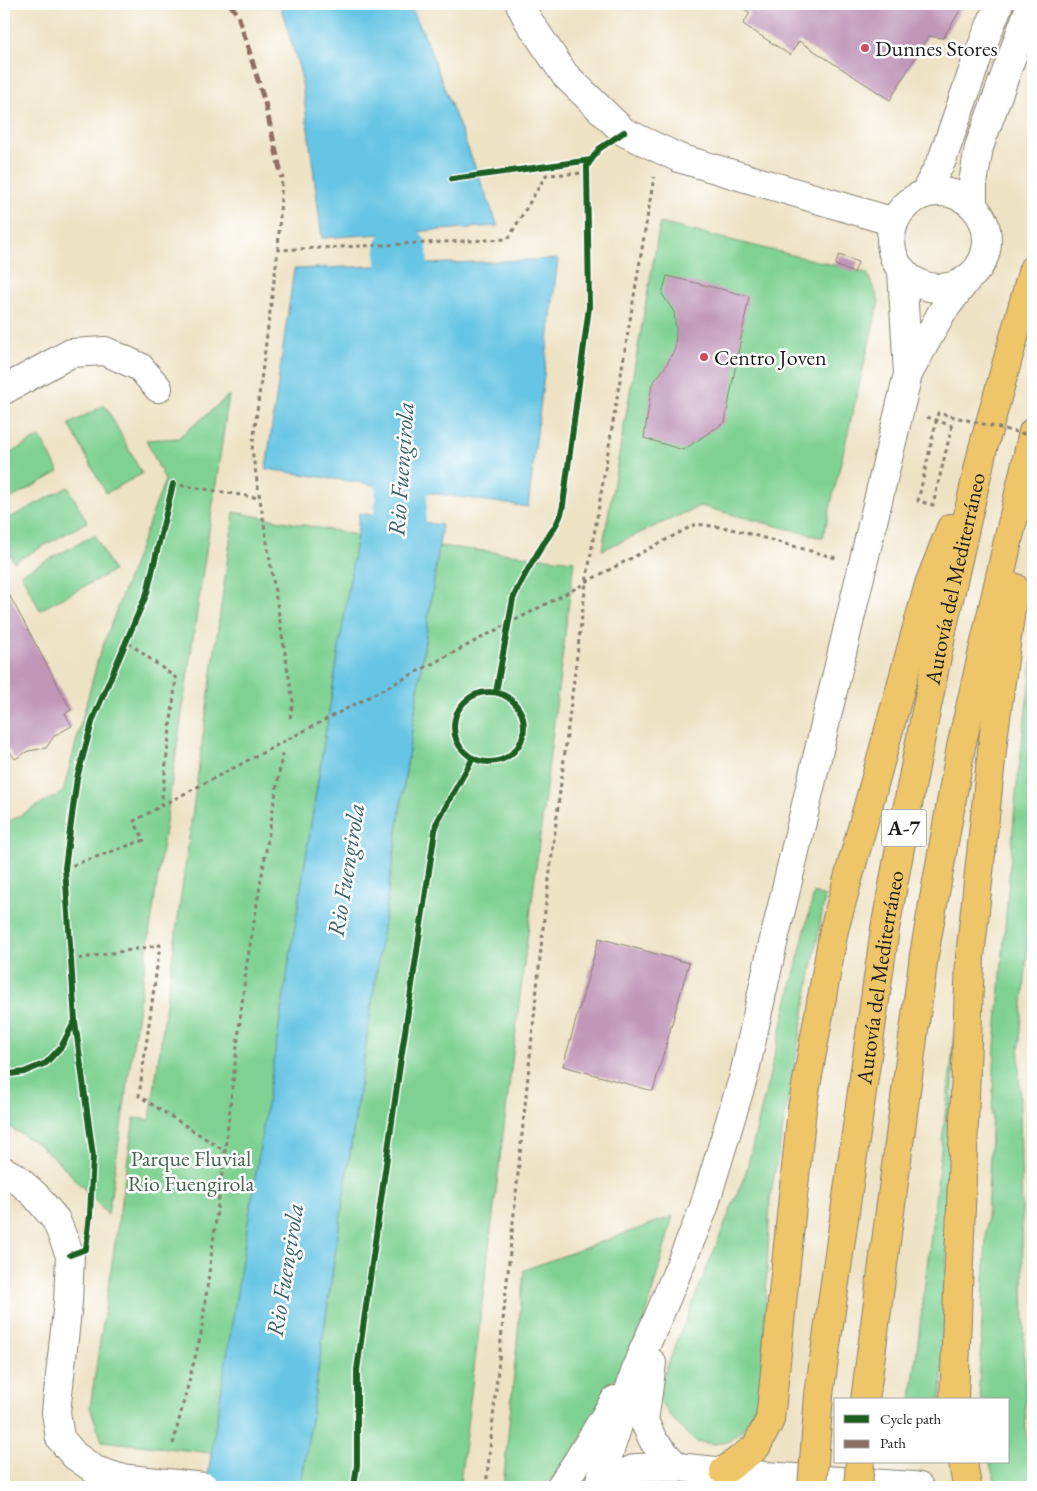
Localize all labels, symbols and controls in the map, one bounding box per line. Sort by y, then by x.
place label: Dunnes Stores [875,34,998,63]
marker: Dunnes Stores [859,42,871,54]
place label: Centro Joven [714,343,827,372]
marker: Centro Joven [698,351,710,363]
water label: Rio Fuengirola [380,401,421,537]
street label: Autovía del Mediterráneo [918,470,992,688]
water label: Rio Fuengirola [320,801,371,939]
road number: A-7 [882,810,926,846]
street label: Autovía del Mediterráneo [849,868,911,1087]
park label: Parque Fluvial Rio Fuengirola [128,1144,254,1198]
water label: Rio Fuengirola [259,1201,310,1339]
legend [834,1398,1010,1464]
text: Cycle path [880,1409,942,1428]
text: Path [880,1433,906,1452]

